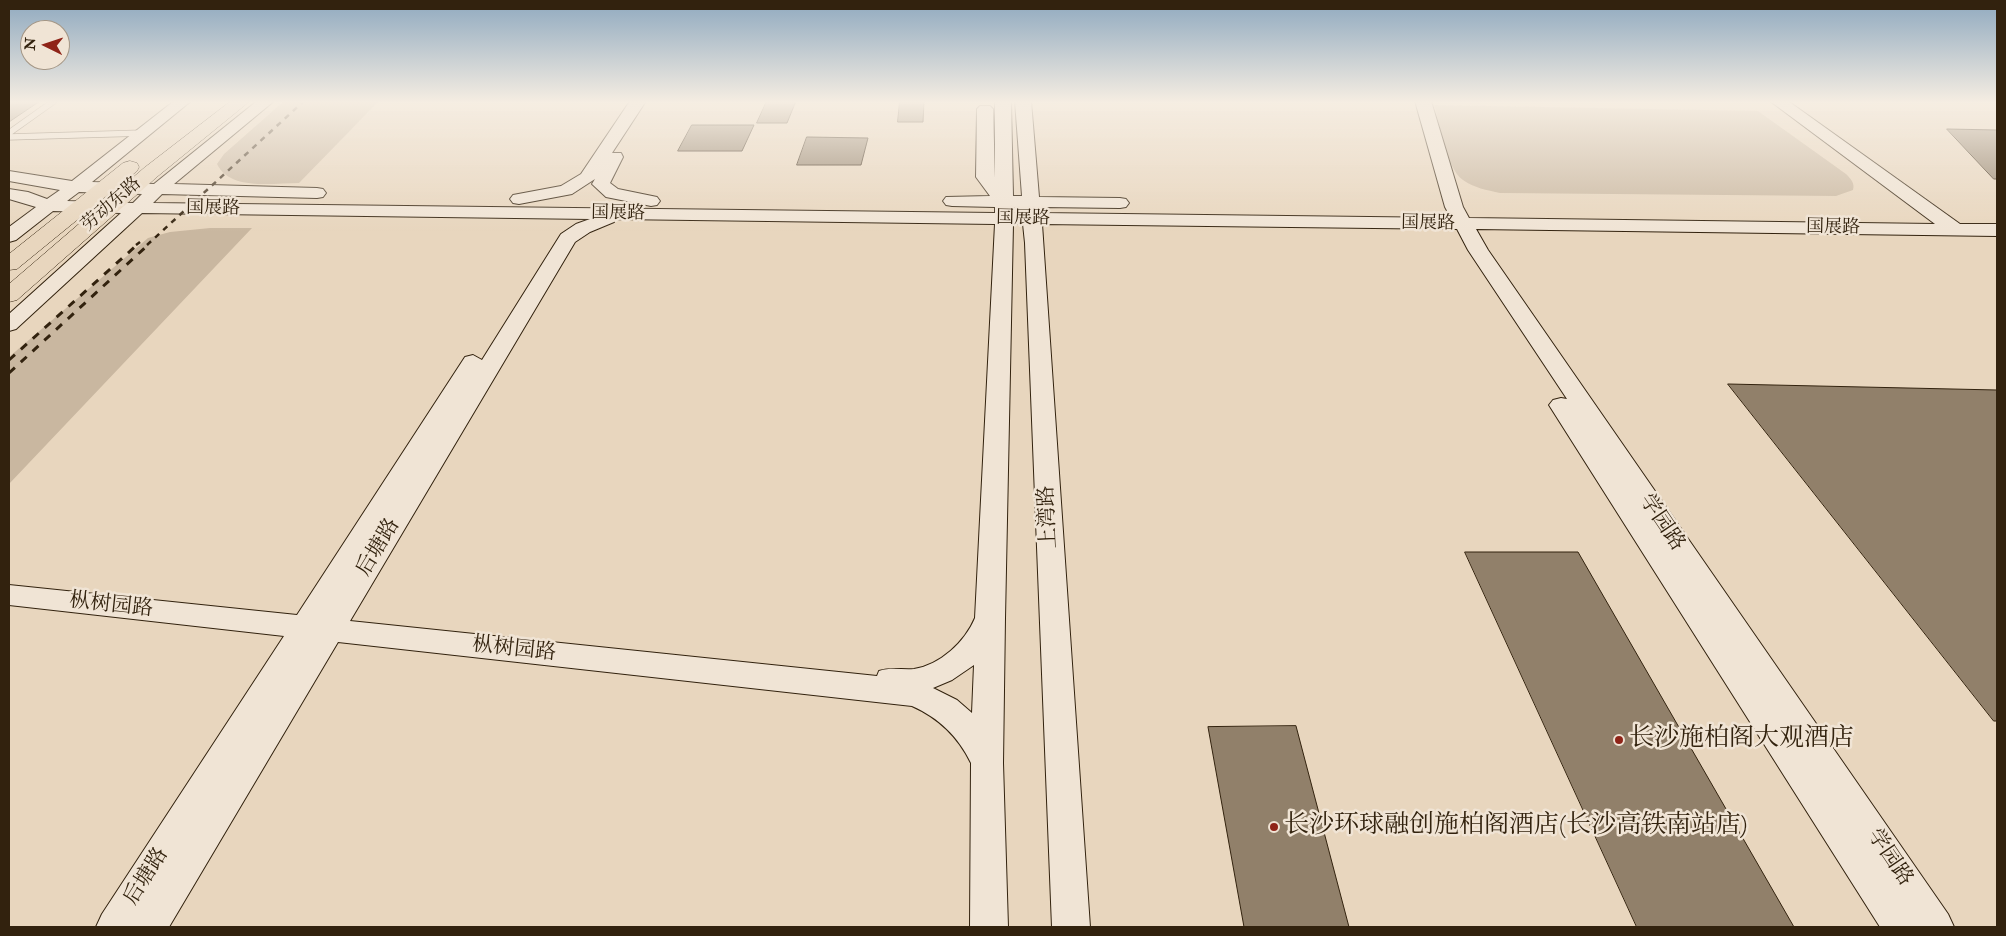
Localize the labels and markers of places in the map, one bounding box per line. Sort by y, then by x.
place label: 长沙施柏阁大观酒店 [1629,725,1854,755]
marker: 长沙施柏阁大观酒店 [1613,734,1625,746]
place label: 长沙环球融创施柏阁酒店(长沙高铁南站店) [1284,812,1748,842]
marker: 长沙环球融创施柏阁酒店(长沙高铁南站店) [1268,821,1280,833]

